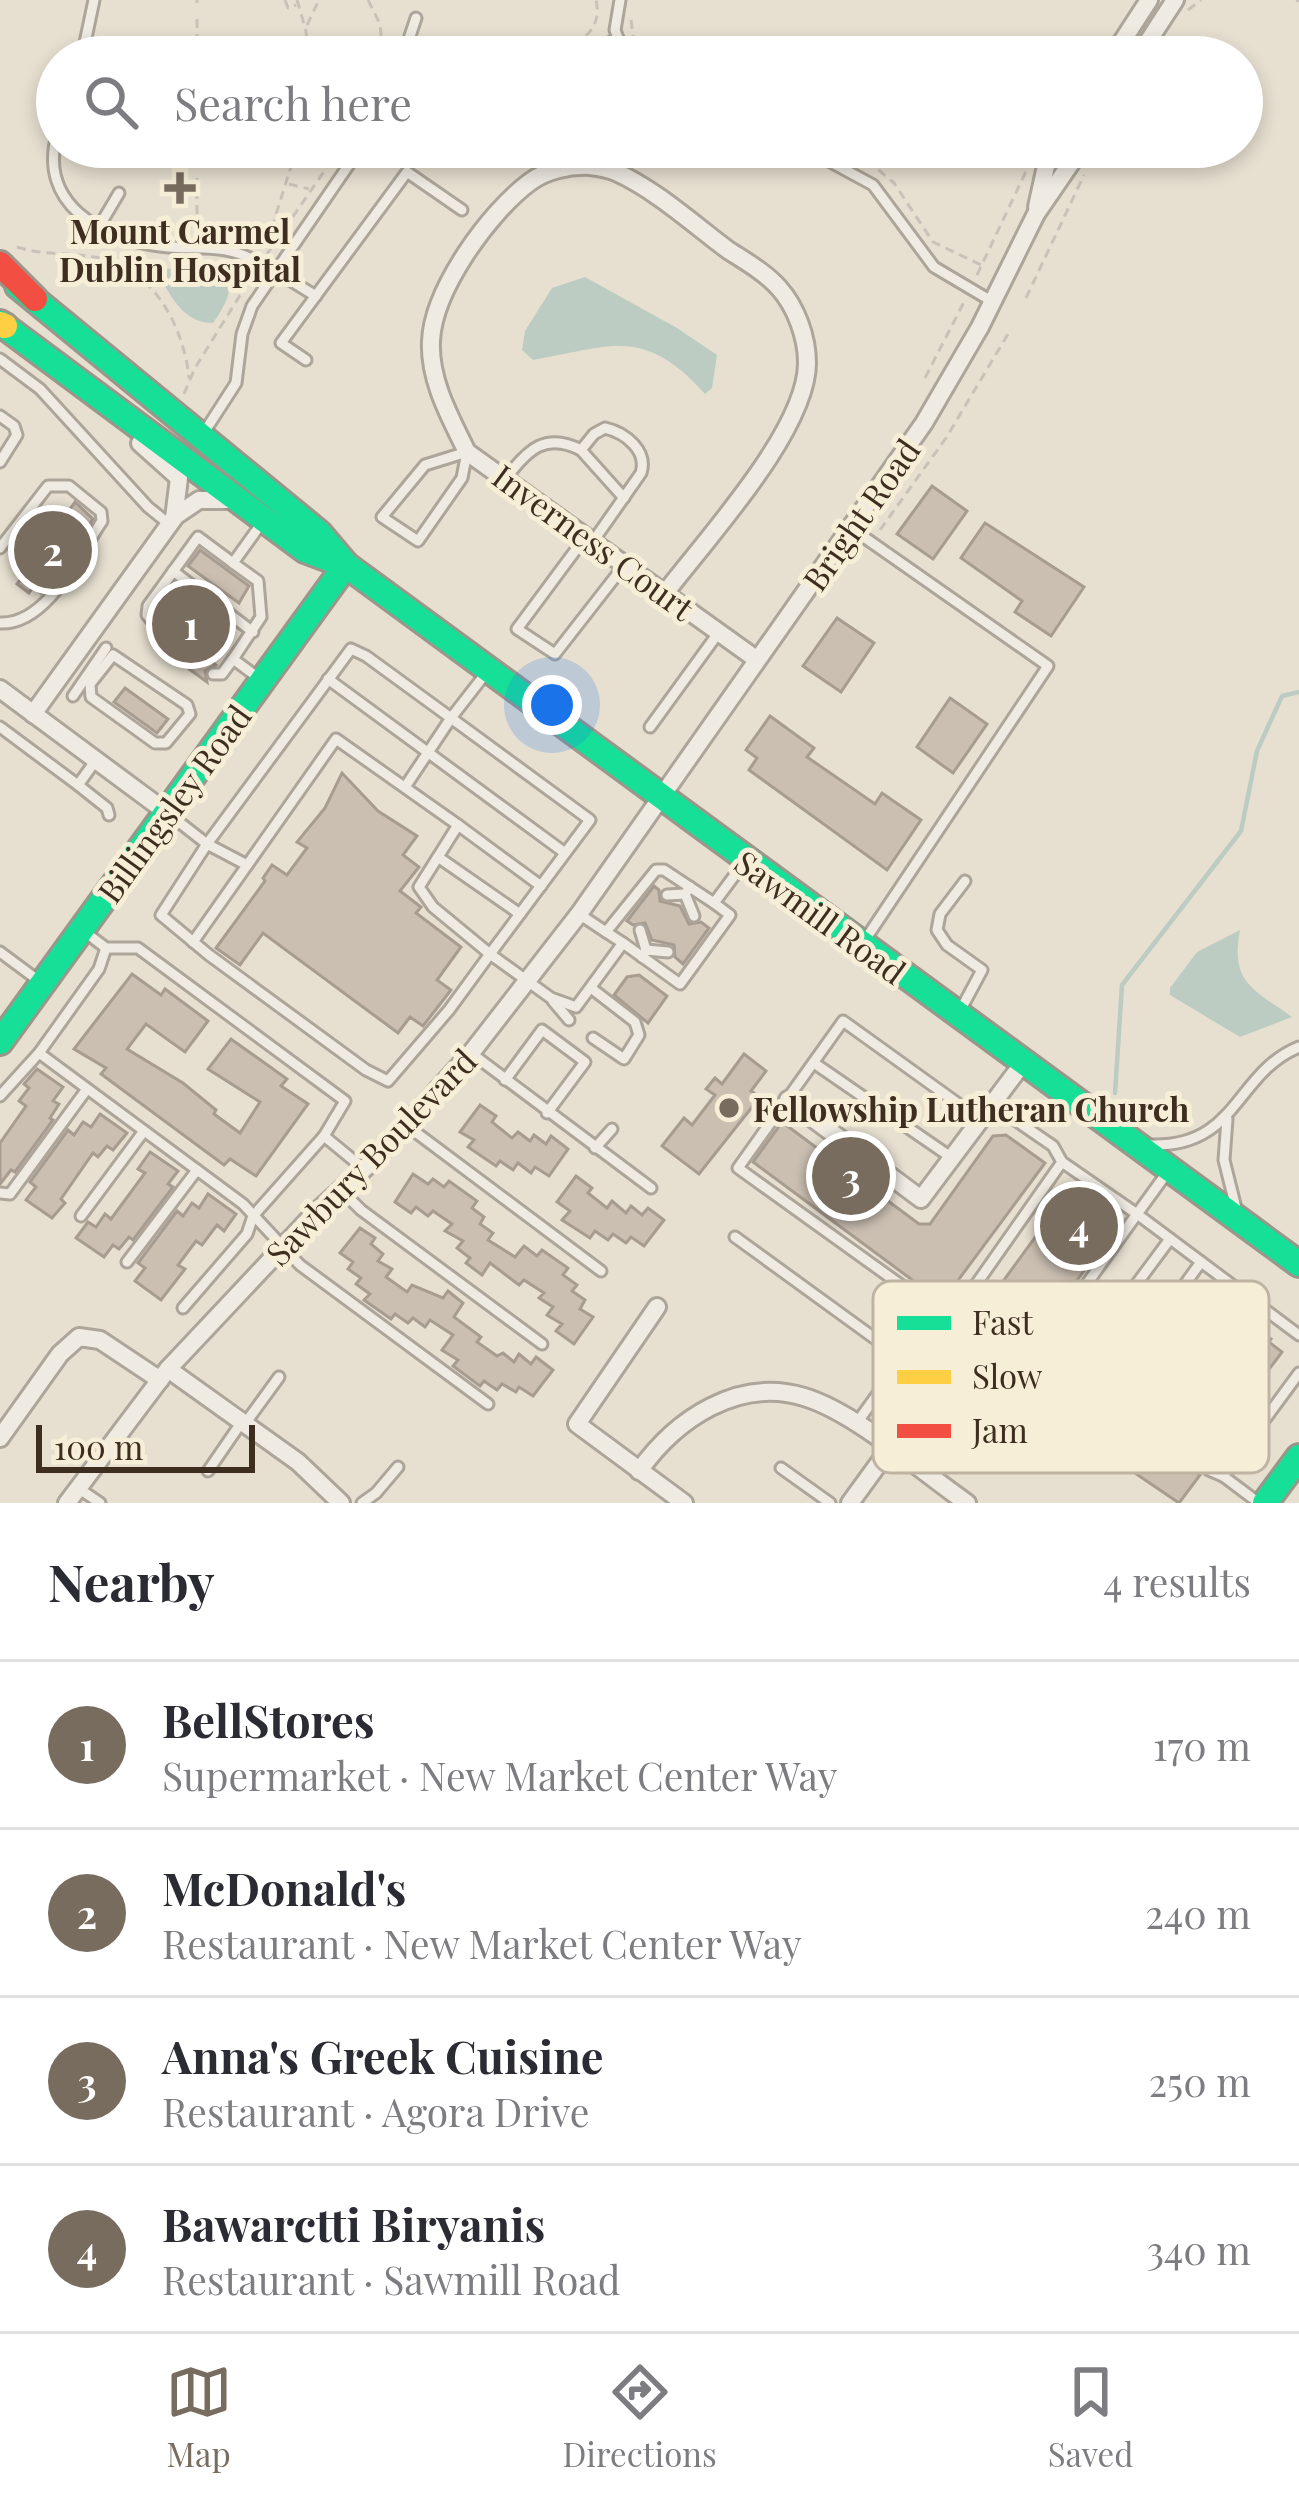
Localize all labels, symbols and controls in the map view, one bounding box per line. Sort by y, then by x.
search box [36,36,1263,168]
icon: search [78,69,144,135]
text: Search here [174,72,412,132]
marker: Mount Carmel Dublin Hospital [164,172,196,204]
place label: Mount Carmel Dublin Hospital [59,208,301,290]
street label: Bright Road [792,429,928,599]
street label: Inverness Court [485,453,704,630]
pin: 2 [14,505,92,595]
pin: 1 [152,579,230,669]
your location [522,675,582,735]
street label: Billingsley Road [86,695,260,911]
street label: Sawmill Road [727,839,915,993]
street label: Sawbury Boulevard [255,1038,485,1274]
place label: Fellowship Lutheran Church [753,1086,1189,1130]
marker: Fellowship Lutheran Church [716,1095,742,1121]
pin: 3 [812,1131,890,1221]
pin: 4 [1040,1181,1118,1271]
legend [873,1281,1269,1473]
text: Fast [972,1299,1035,1343]
text: Slow [972,1353,1043,1397]
text: Jam [971,1407,1028,1451]
scale bar [36,1419,255,1472]
text: 100 m [54,1424,143,1468]
text: Nearby [48,1547,214,1615]
text: 4 results [1103,1555,1251,1607]
text: BellStores [162,1689,374,1749]
text: 1 [80,1719,94,1771]
text: 170 m [1153,1719,1251,1771]
text: Supermarket · New Market Center Way [162,1749,837,1801]
text: McDonald's [162,1857,406,1917]
text: 2 [77,1887,97,1939]
text: 240 m [1145,1887,1251,1939]
text: Restaurant · New Market Center Way [162,1917,802,1969]
text: Anna's Greek Cuisine [162,2025,604,2085]
text: 3 [77,2055,97,2107]
text: 250 m [1148,2055,1251,2107]
text: Restaurant · Agora Drive [162,2085,590,2137]
text: Bawarctti Biryanis [162,2193,545,2253]
text: 4 [77,2223,97,2275]
text: 340 m [1146,2223,1251,2275]
text: Restaurant · Sawmill Road [162,2253,620,2305]
tab: Map [166,2359,232,2475]
tab: Directions [563,2359,717,2475]
tab: Saved [1048,2359,1134,2475]

